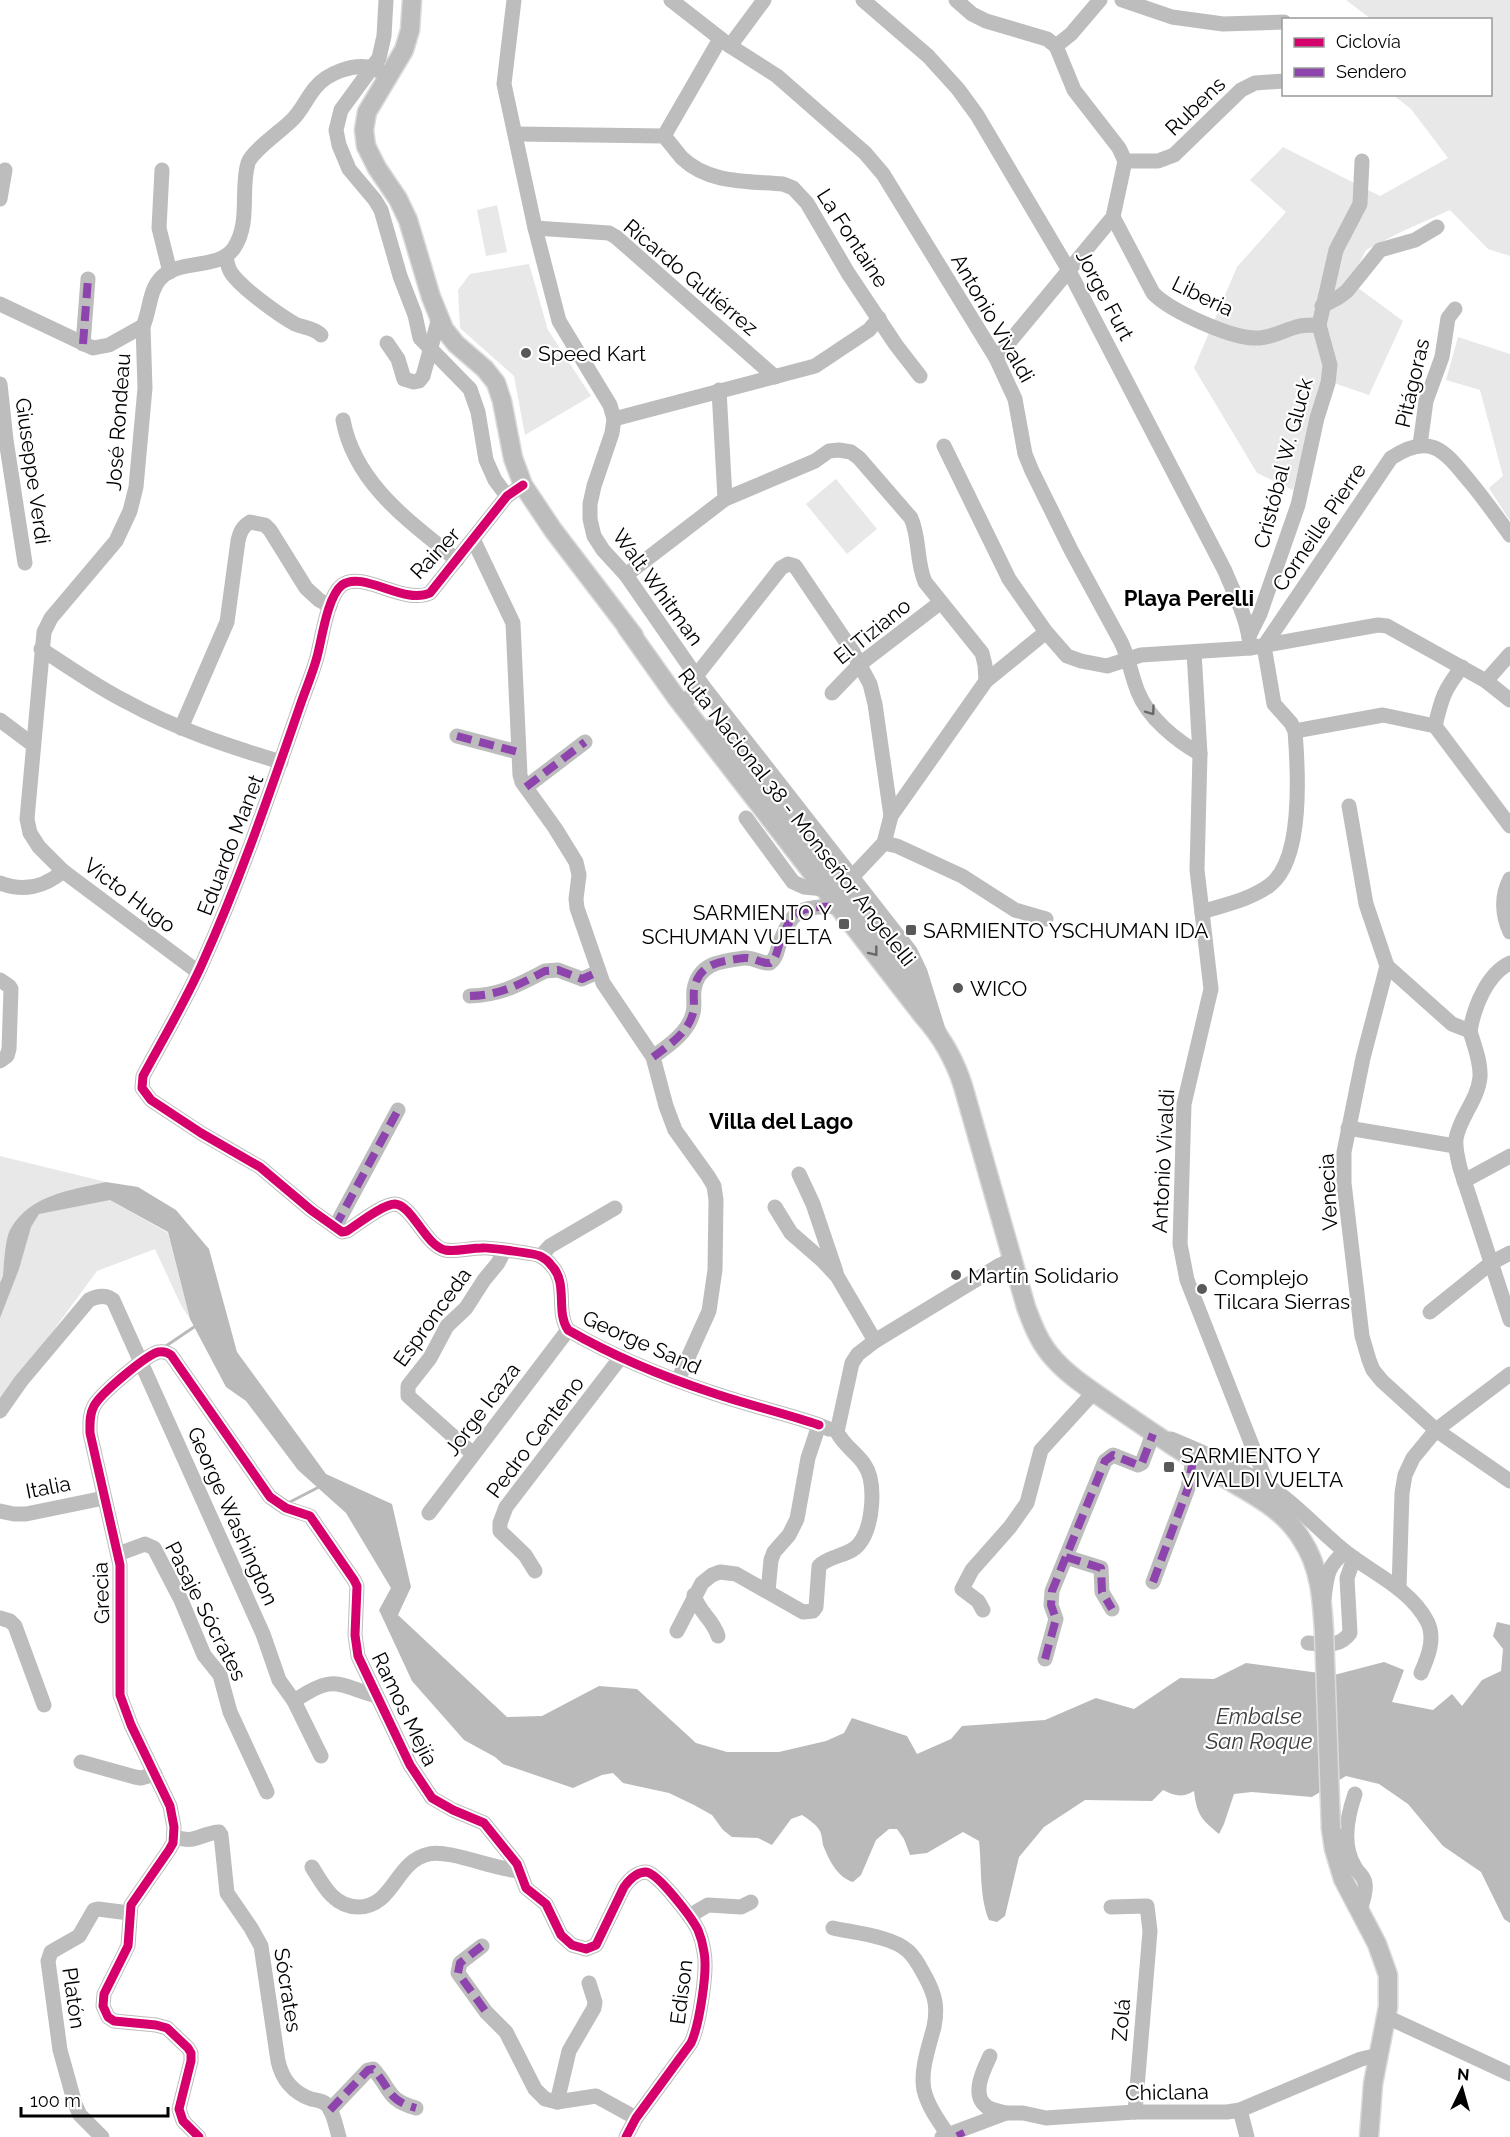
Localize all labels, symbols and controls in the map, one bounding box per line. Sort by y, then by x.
legend [1282,18,1492,96]
text: Ciclovía [1336,31,1401,52]
text: Sendero [1336,61,1407,82]
street label: Rubens [1160,71,1230,141]
street label: La Fontaine [812,184,894,292]
street label: Ricardo Gutiérrez [619,214,763,340]
street label: Jorge Furt [1071,246,1139,344]
street label: Antonio Vivaldi [946,249,1040,387]
street label: Liberia [1168,270,1238,322]
street label: Pitágoras [1390,336,1434,430]
place label: Speed Kart [538,341,646,366]
marker: Speed Kart [519,346,533,360]
street label: José Rondeau [101,352,135,492]
street label: Cristóbal W. Gluck [1248,375,1318,551]
street label: Giuseppe Verdi [10,396,56,546]
street label: Corneille Pierre [1267,458,1371,596]
street label: Rainer [405,522,466,584]
street label: Walt Whitman [607,524,709,650]
district label: Playa Perelli [1124,585,1254,611]
street label: El Tiziano [829,593,915,669]
street label: Ruta Nacional 38 - Monseñor Angelelli [673,663,921,971]
one-way arrow [1143,705,1154,716]
street label: Eduardo Manet [192,771,268,919]
street label: Victo Hugo [79,852,181,938]
place label: SARMIENTO Y SCHUMAN VUELTA [642,900,832,949]
marker: SARMIENTO Y SCHUMAN VUELTA [837,917,851,931]
place label: SARMIENTO YSCHUMAN IDA [923,918,1208,943]
marker: SARMIENTO YSCHUMAN IDA [904,923,918,937]
one-way arrow [866,945,877,956]
place label: WICO [970,976,1027,1001]
marker: WICO [951,981,965,995]
street label: Antonio Vivaldi [1147,1088,1179,1234]
district label: Villa del Lago [709,1108,853,1134]
street label: Venecia [1313,1153,1343,1231]
street label: Espronceda [388,1263,476,1371]
place label: Martín Solidario [968,1263,1119,1288]
place label: Complejo Tilcara Sierras [1214,1265,1350,1314]
marker: Martín Solidario [949,1268,963,1282]
marker: Complejo Tilcara Sierras [1195,1282,1209,1296]
street label: George Sand [579,1305,705,1379]
street label: Jorge Icaza [439,1358,525,1460]
street label: Pedro Centeno [481,1371,589,1503]
street label: George Washington [182,1423,284,1609]
place label: SARMIENTO Y VIVALDI VUELTA [1181,1443,1343,1492]
marker: SARMIENTO Y VIVALDI VUELTA [1162,1460,1176,1474]
street label: Italia [23,1470,73,1504]
street label: Pasaje Sócrates [160,1537,252,1685]
street label: Grecia [87,1562,115,1624]
street label: Ramos Mejía [367,1648,443,1770]
water label: Embalse San Roque [1204,1703,1313,1754]
street label: Sócrates [269,1946,307,2034]
street label: Edison [665,1958,697,2026]
street label: Platón [57,1966,91,2030]
street label: Zolá [1107,1998,1135,2042]
north arrow [1432,2059,1492,2119]
text: N [1456,2065,1470,2085]
street label: Chiclana [1125,2079,1209,2105]
scale bar [21,2080,168,2118]
text: 100 m [30,2090,81,2111]

